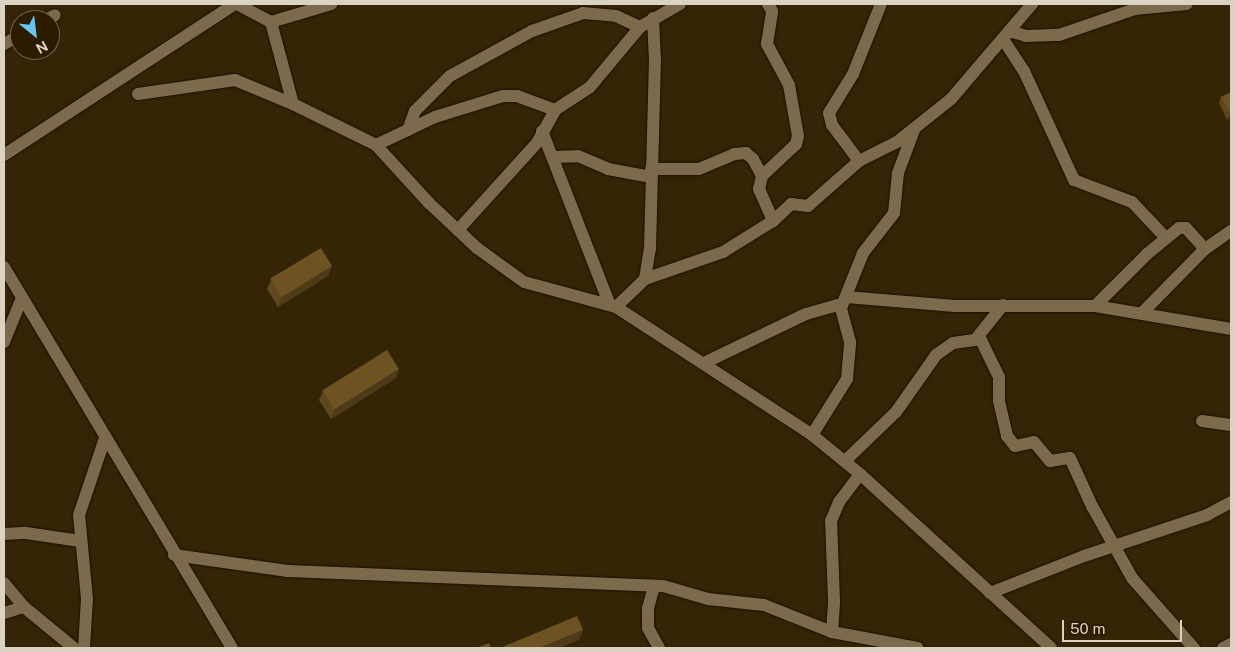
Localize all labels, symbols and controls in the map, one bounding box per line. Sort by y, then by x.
north arrow [10,10,60,60]
text: N [33,38,50,57]
scale bar [1065,610,1185,642]
text: 50 m [1070,620,1105,637]

